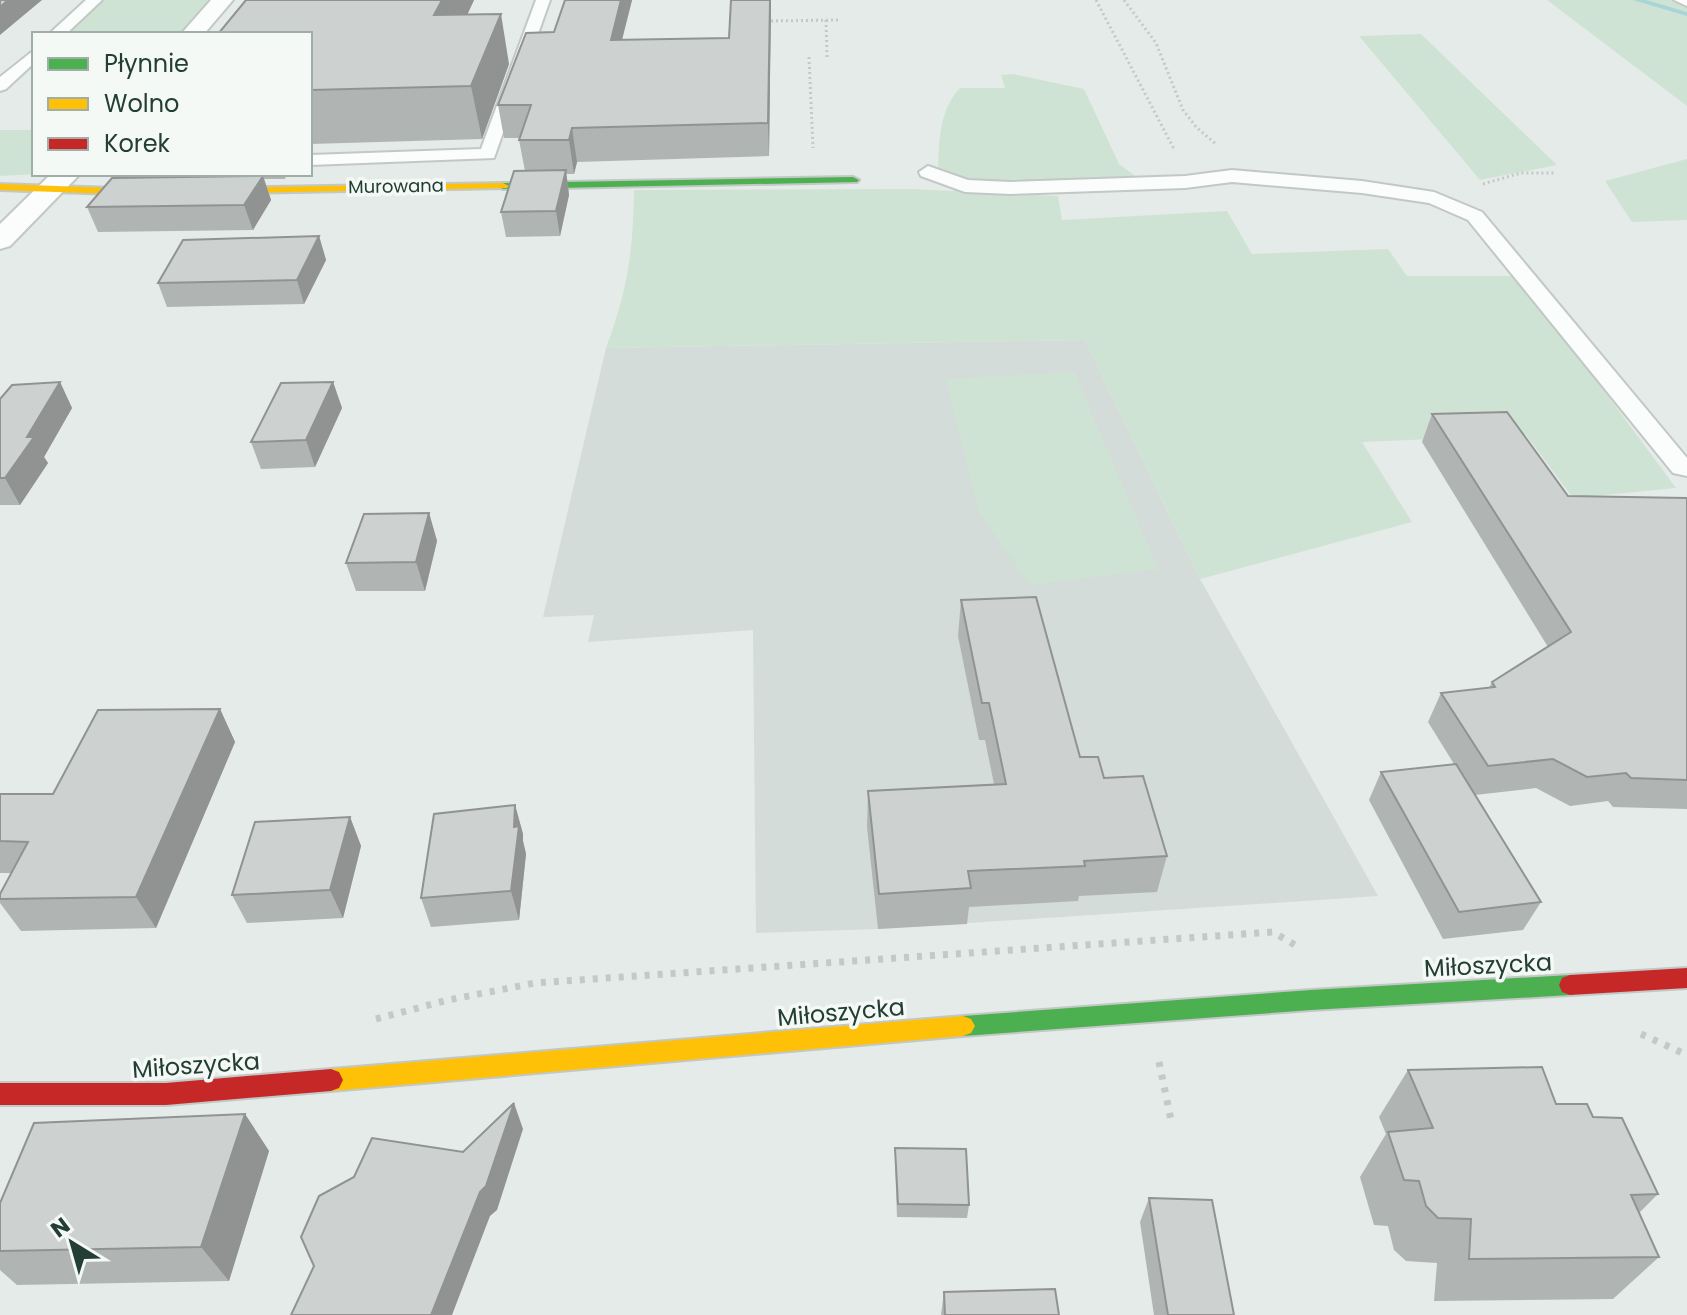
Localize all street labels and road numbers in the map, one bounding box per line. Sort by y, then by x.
street label: Murowana [348,173,444,199]
street label: Miłoszycka [1423,945,1553,985]
street label: Miłoszycka [776,990,906,1034]
street label: Miłoszycka [131,1044,261,1086]

